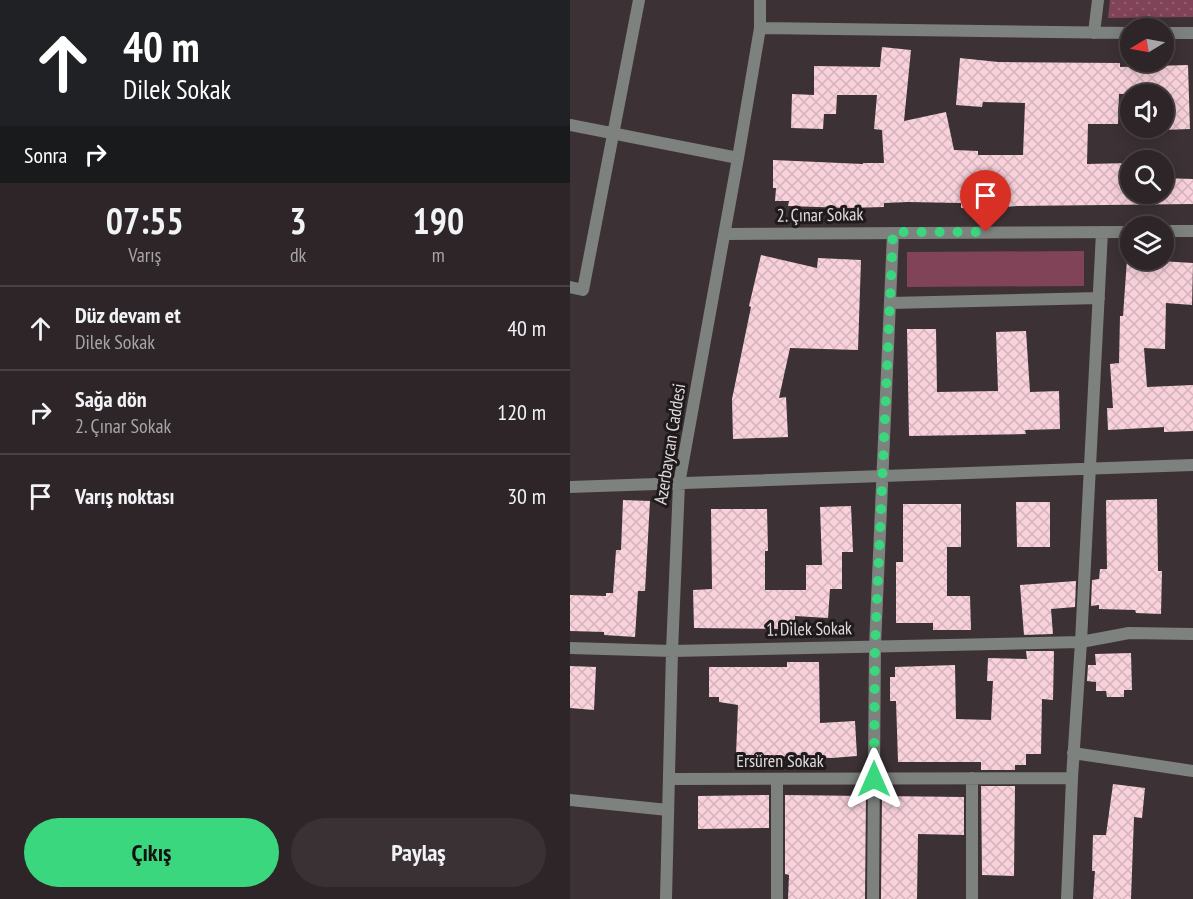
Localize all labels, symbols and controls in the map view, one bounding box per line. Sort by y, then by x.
north arrow [1120,18,1174,72]
map controls [1120,18,1174,270]
text: 40 m [123,19,200,74]
icon: ahead [24,24,102,102]
text: Dilek Sokak [123,72,231,106]
button: sound [1120,84,1174,138]
icon: right [79,138,112,171]
text: Sonra [24,141,67,169]
button: search [1120,150,1174,204]
pin [960,170,1011,232]
icon: arrive [969,179,1002,212]
text: 07:55 [106,197,184,244]
text: 3 [290,197,307,244]
text: 190 [413,197,464,244]
street label: 2. Çınar Sokak [777,202,863,227]
button: layers [1120,216,1174,270]
text: Varış [128,242,161,268]
text: dk [290,242,306,268]
text: m [432,242,445,268]
text: Düz devam et [75,301,181,329]
icon: ahead [24,312,57,345]
text: 40 m [507,314,546,342]
text: Dilek Sokak [75,329,155,355]
street label: Azerbaycan Caddesi [649,382,690,506]
text: Sağa dön [75,385,147,413]
icon: right [24,396,57,429]
text: 120 m [497,398,546,426]
text: 2. Çınar Sokak [75,413,171,439]
icon: arrive [24,480,57,513]
text: Varış noktası [75,482,175,510]
text: 30 m [507,482,546,510]
street label: 1. Dilek Sokak [766,616,852,641]
position arrow [842,747,906,811]
street label: Ersüren Sokak [736,749,824,772]
button: Çıkış [24,818,279,887]
button: Paylaş [291,818,546,887]

